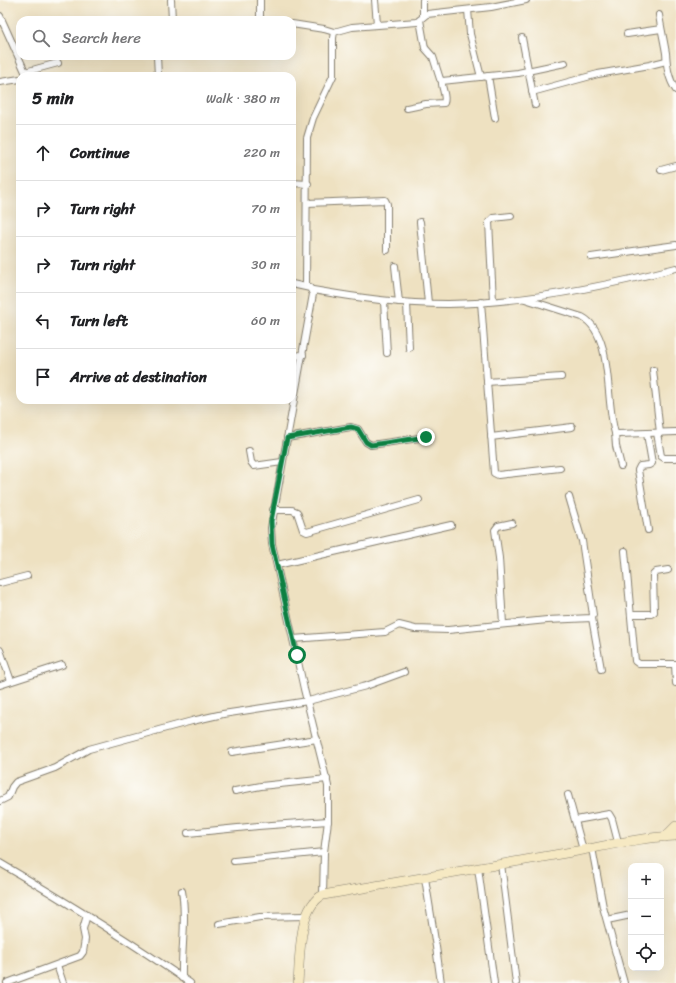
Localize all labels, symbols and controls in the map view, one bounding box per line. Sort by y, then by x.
search box [16,16,296,60]
text: Search here [62,25,141,51]
icon: search [30,27,52,49]
text: 5 min [32,83,74,113]
text: Walk · 380 m [206,87,280,110]
text: Continue [70,140,130,166]
text: 220 m [243,141,280,164]
icon: ahead [32,142,54,164]
text: Turn right [70,196,135,222]
text: 70 m [251,197,280,220]
icon: right [32,198,54,220]
text: Turn right [70,252,135,278]
text: 30 m [251,253,280,276]
icon: right [32,254,54,276]
text: Turn left [70,308,128,334]
text: 60 m [251,309,280,332]
icon: left [32,310,54,332]
text: Arrive at destination [70,364,207,390]
icon: arrive [32,366,54,388]
route end [417,428,435,446]
route start [288,646,306,664]
map controls [628,863,664,971]
button: + [628,863,664,899]
button: − [628,899,664,935]
button: locate [628,935,664,971]

